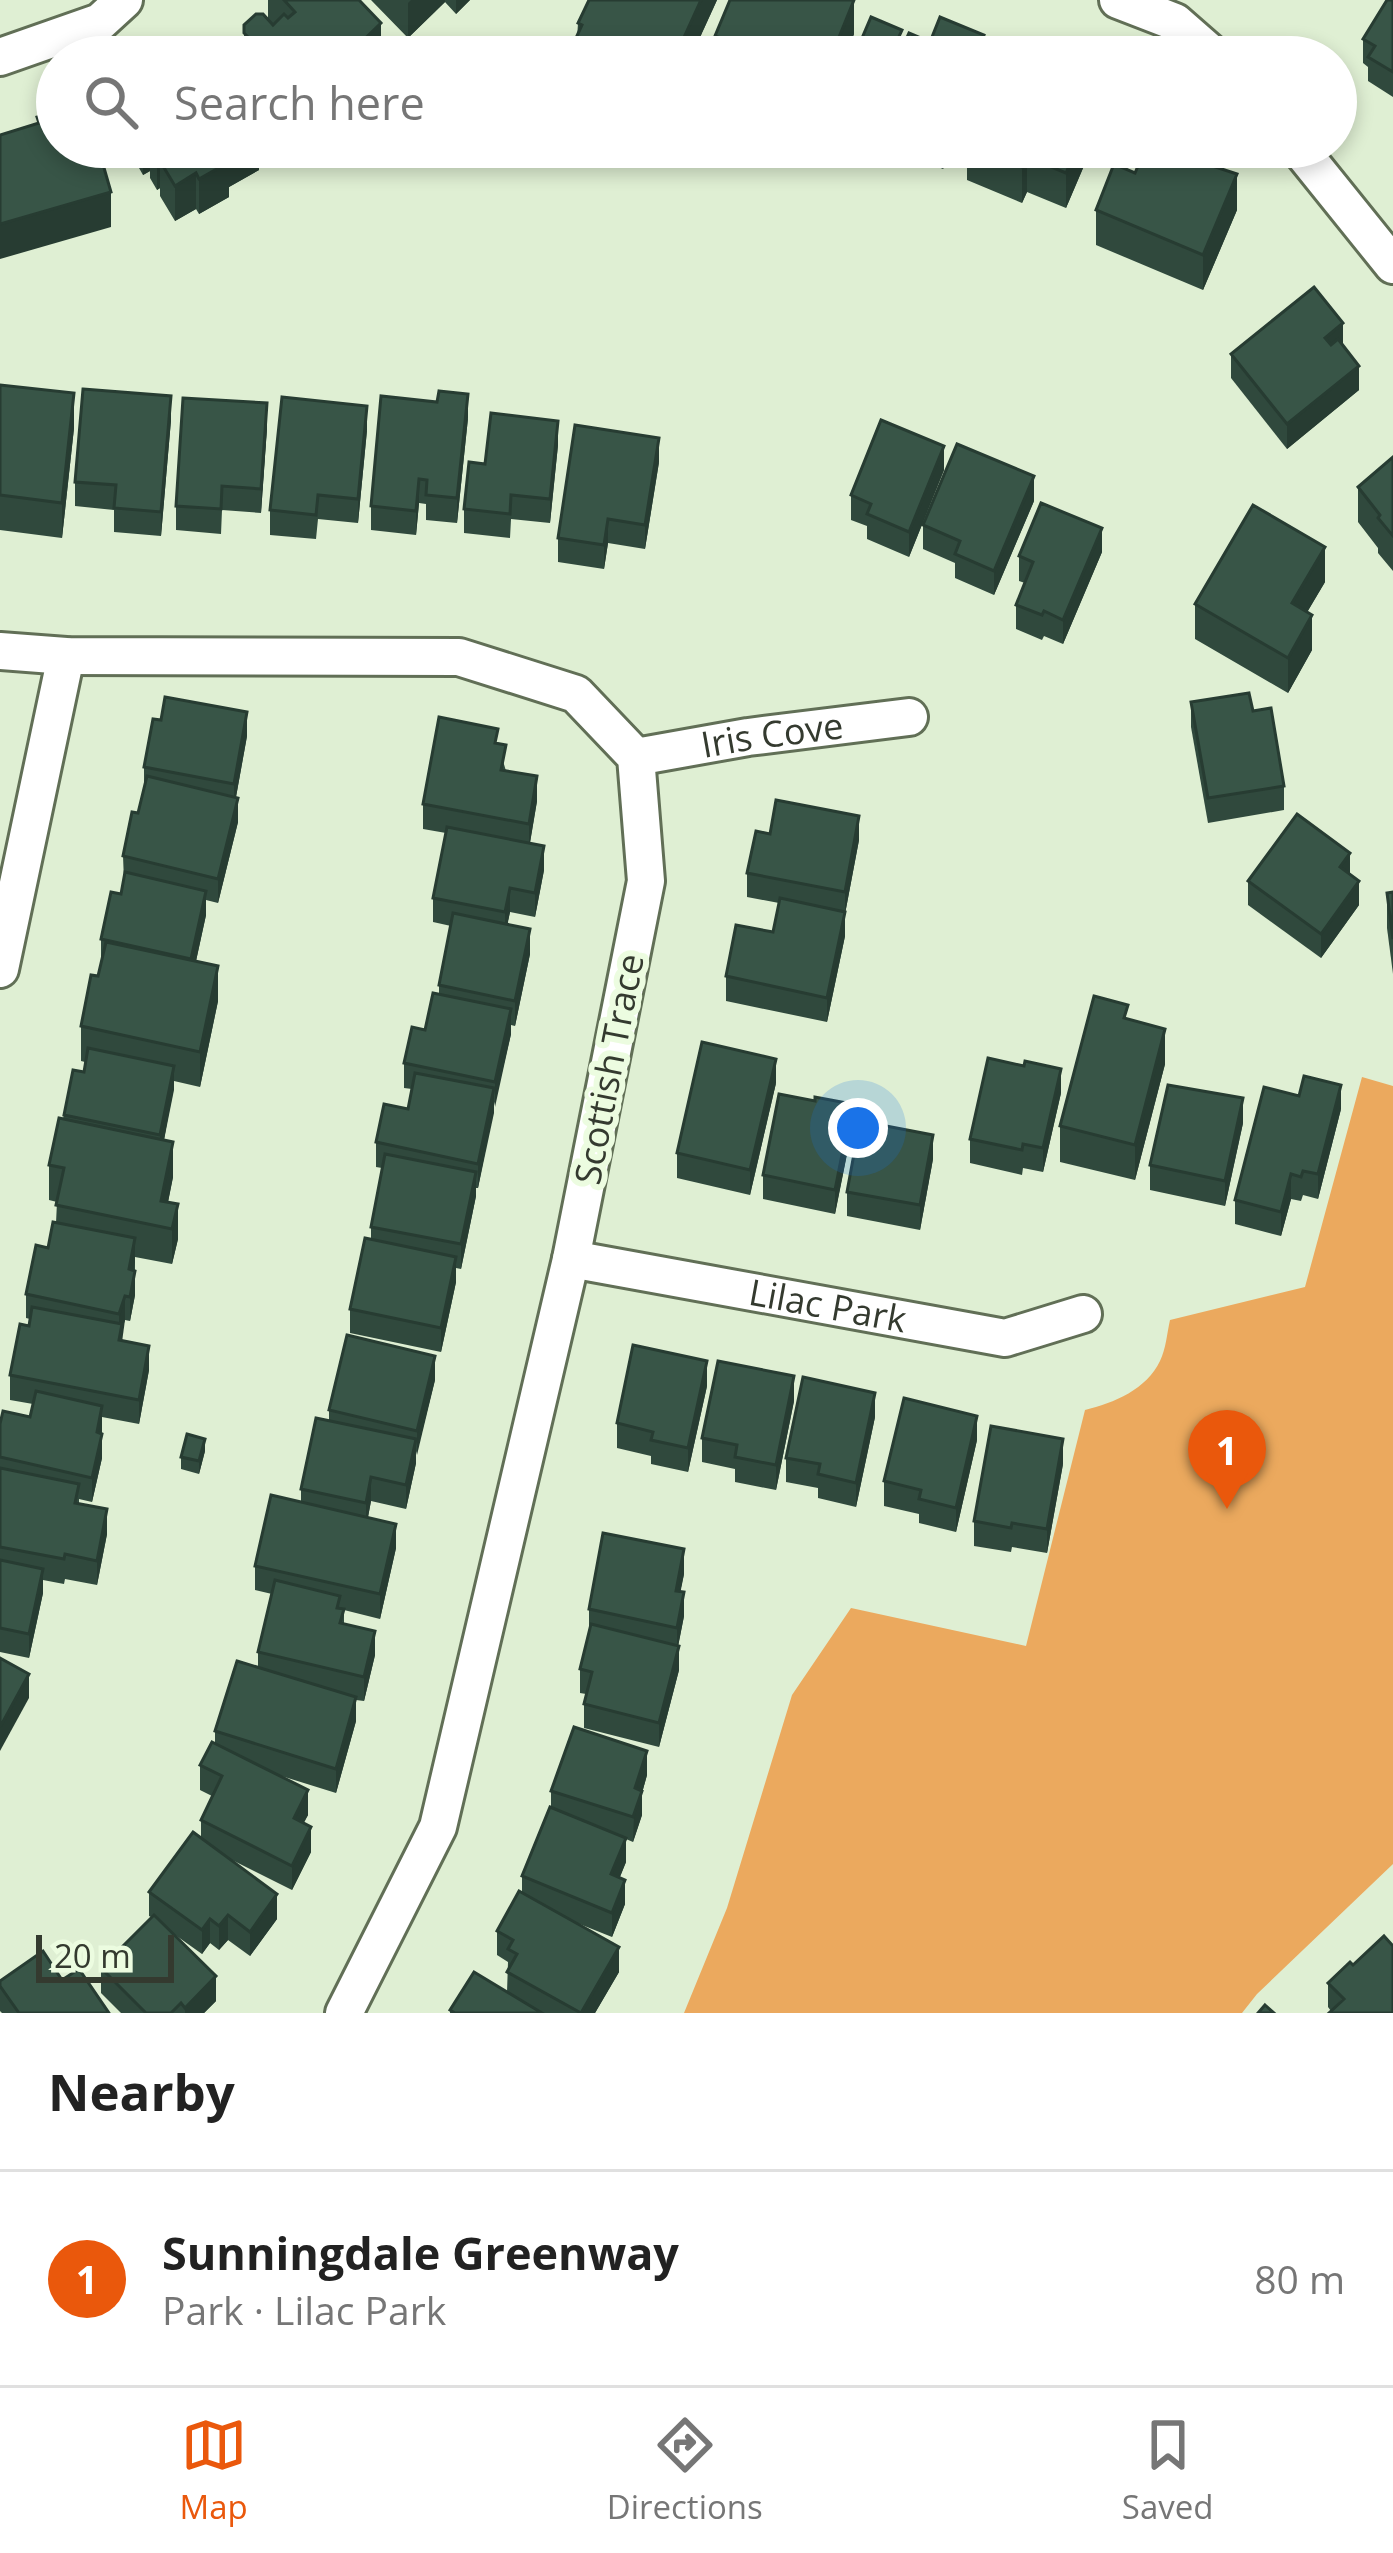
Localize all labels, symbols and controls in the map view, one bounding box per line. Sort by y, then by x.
search box [36,36,1357,168]
icon: search [78,69,144,135]
text: Search here [174,72,425,133]
street label: Iris Cove [697,700,846,769]
street label: Scottish Trace [562,949,655,1188]
your location [828,1098,888,1158]
street label: Lilac Park [745,1267,911,1344]
pin: 1 [1188,1410,1266,1509]
scale bar [36,1929,174,1982]
text: 20 m [54,1933,131,1978]
text: Nearby [48,2056,235,2126]
text: Sunningdale Greenway [162,2222,679,2283]
text: 1 [76,2252,98,2305]
text: 80 m [1254,2252,1345,2305]
text: Park · Lilac Park [162,2283,446,2336]
tab: Map [180,2412,248,2529]
tab: Directions [607,2412,763,2529]
tab: Saved [1122,2412,1213,2529]

